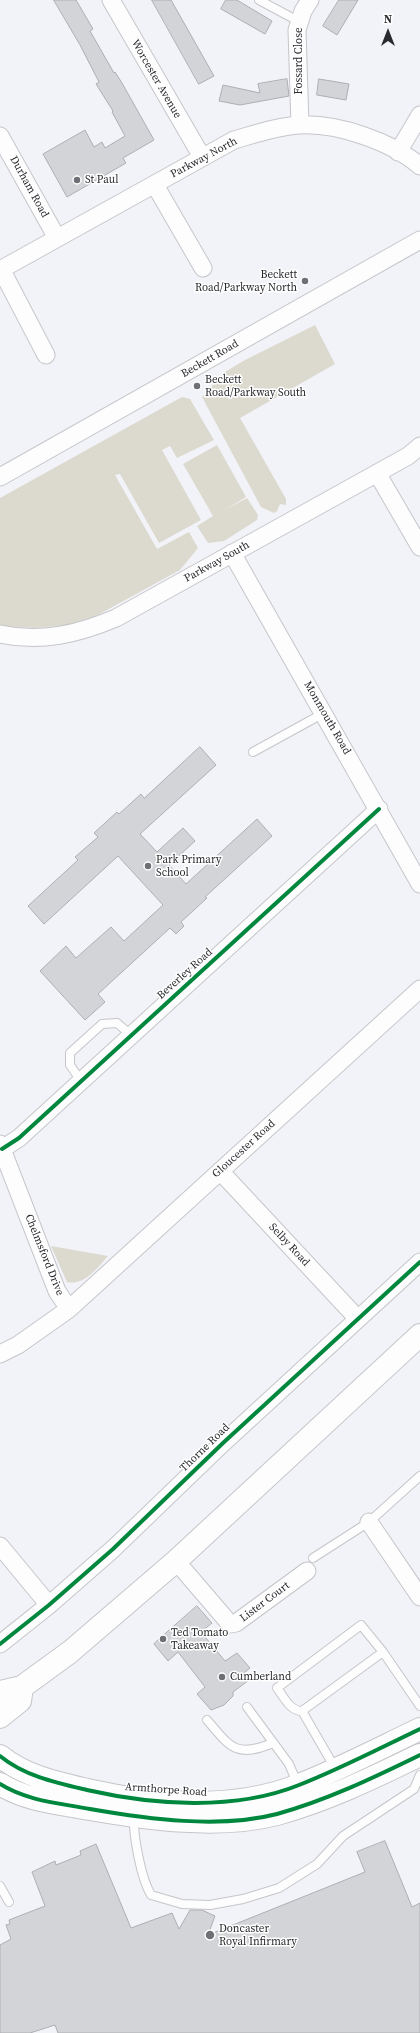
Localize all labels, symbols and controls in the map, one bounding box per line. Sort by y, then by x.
north arrow [368,12,408,52]
text: N [384,12,392,27]
street label: Fossard Close [292,27,306,95]
street label: Worcester Avenue [128,37,184,121]
street label: Parkway North [168,135,240,181]
street label: Durham Road [7,154,51,220]
place label: St Paul [85,173,118,187]
marker: St Paul [72,175,82,185]
place label: Beckett Road/Parkway North [195,268,297,294]
marker: Beckett Road/Parkway North [300,276,310,286]
street label: Beckett Road [179,337,241,381]
place label: Beckett Road/Parkway South [205,373,306,399]
marker: Beckett Road/Parkway South [192,381,202,391]
street label: Parkway South [182,539,252,585]
street label: Monmouth Road [301,679,353,757]
place label: Park Primary School [156,853,221,879]
marker: Park Primary School [143,861,153,871]
street label: Beverley Road [155,946,215,1002]
street label: Gloucester Road [210,1117,278,1181]
street label: Chelmsford Drive [22,1212,66,1298]
street label: Selby Road [266,1221,312,1269]
street label: Thorne Road [177,1421,233,1475]
street label: Lister Court [238,1579,292,1625]
place label: Ted Tomato Takeaway [171,1626,228,1652]
marker: Ted Tomato Takeaway [158,1634,168,1644]
place label: Cumberland [230,1670,291,1684]
marker: Cumberland [217,1672,227,1682]
street label: Armthorpe Road [125,1781,207,1799]
place label: Doncaster Royal Infirmary [219,1922,297,1948]
marker: Doncaster Royal Infirmary [204,1929,216,1941]

